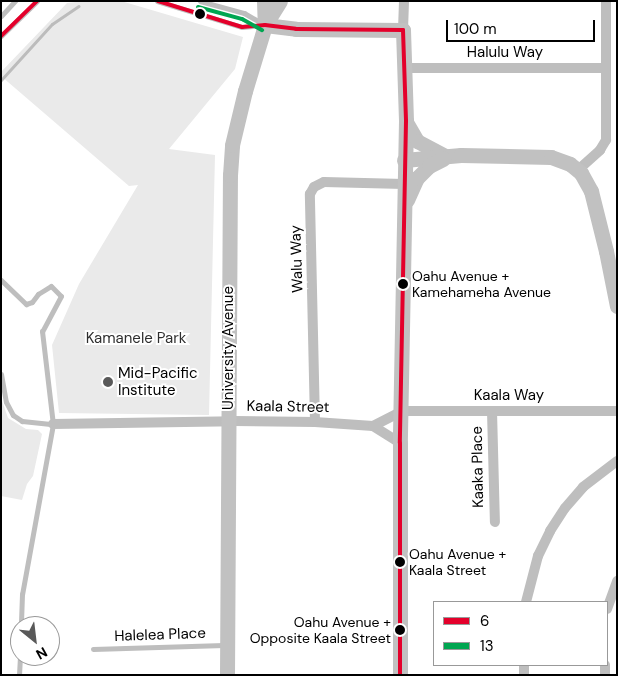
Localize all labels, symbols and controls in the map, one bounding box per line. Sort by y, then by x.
unlabelled marker [195,9,205,19]
scale bar [448,10,597,42]
text: 100 m [454,19,497,39]
street label: Halulu Way [467,44,543,62]
street label: Walu Way [287,225,307,293]
place label: Oahu Avenue + Kamehameha Avenue [412,268,551,300]
marker: Oahu Avenue + Kamehameha Avenue [398,279,408,289]
street label: University Avenue [220,286,238,410]
park label: Kamanele Park [86,330,186,348]
place label: Mid-Pacific Institute [118,364,197,399]
marker: Mid-Pacific Institute [102,376,114,388]
street label: Kaala Way [474,387,544,405]
street label: Kaala Street [246,397,330,417]
street label: Kaaka Place [468,426,488,508]
place label: Oahu Avenue + Kaala Street [409,546,506,578]
marker: Oahu Avenue + Kaala Street [395,557,405,567]
legend [433,601,608,666]
text: 6 [480,611,489,631]
place label: Oahu Avenue + Opposite Kaala Street [250,614,391,646]
north arrow [10,616,60,666]
street label: Halelea Place [114,624,206,646]
marker: Oahu Avenue + Opposite Kaala Street [395,625,405,635]
text: 13 [480,636,494,656]
text: N [33,643,51,664]

